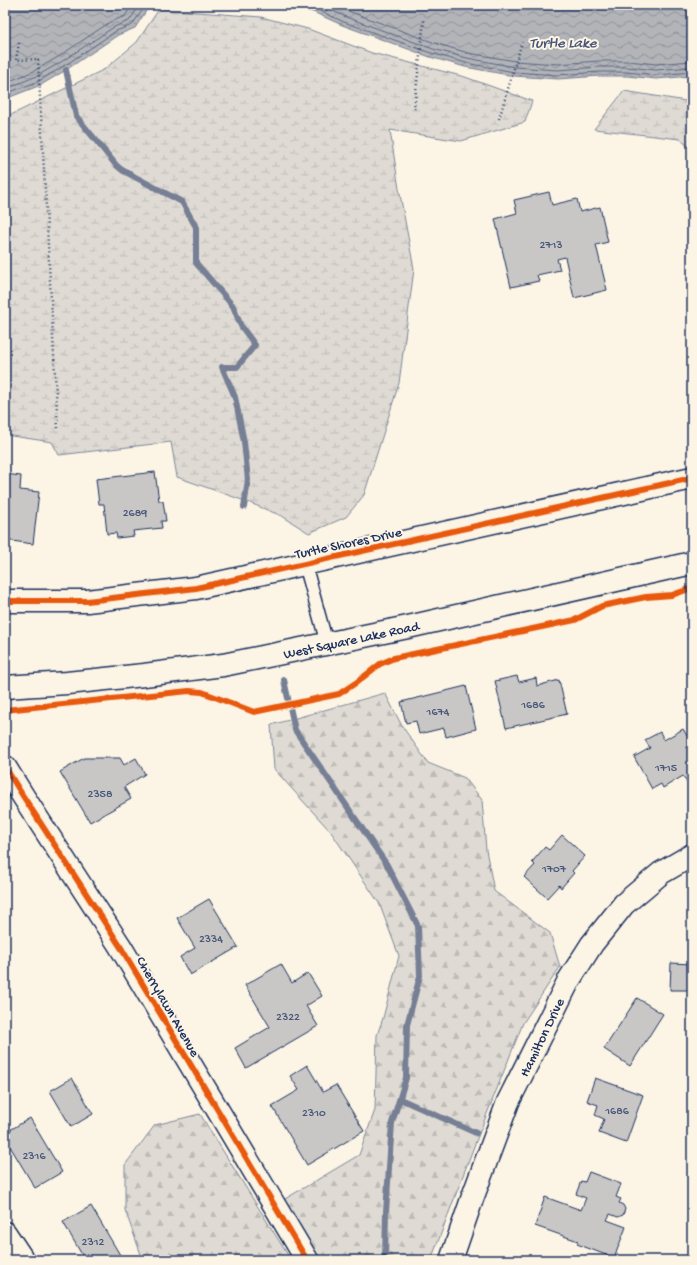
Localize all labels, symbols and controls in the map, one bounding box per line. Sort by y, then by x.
water label: Turtle Lake [529,35,598,53]
house number: 2713 [539,239,563,253]
house number: 2689 [123,507,147,521]
street label: Turtle Shores Drive [293,525,404,564]
street label: West Square Lake Road [282,618,423,664]
house number: 1686 [520,699,546,713]
house number: 1674 [426,706,450,720]
house number: 1715 [654,762,677,776]
house number: 2358 [88,788,113,802]
house number: 1707 [541,863,567,877]
house number: 2334 [199,933,223,947]
street label: Cherrylawn Avenue [131,954,203,1061]
street label: Hamilton Drive [517,995,570,1080]
house number: 2322 [276,1011,300,1025]
house number: 1686 [604,1105,630,1119]
house number: 2310 [302,1107,326,1121]
house number: 2316 [22,1150,46,1164]
house number: 2312 [82,1236,105,1250]

